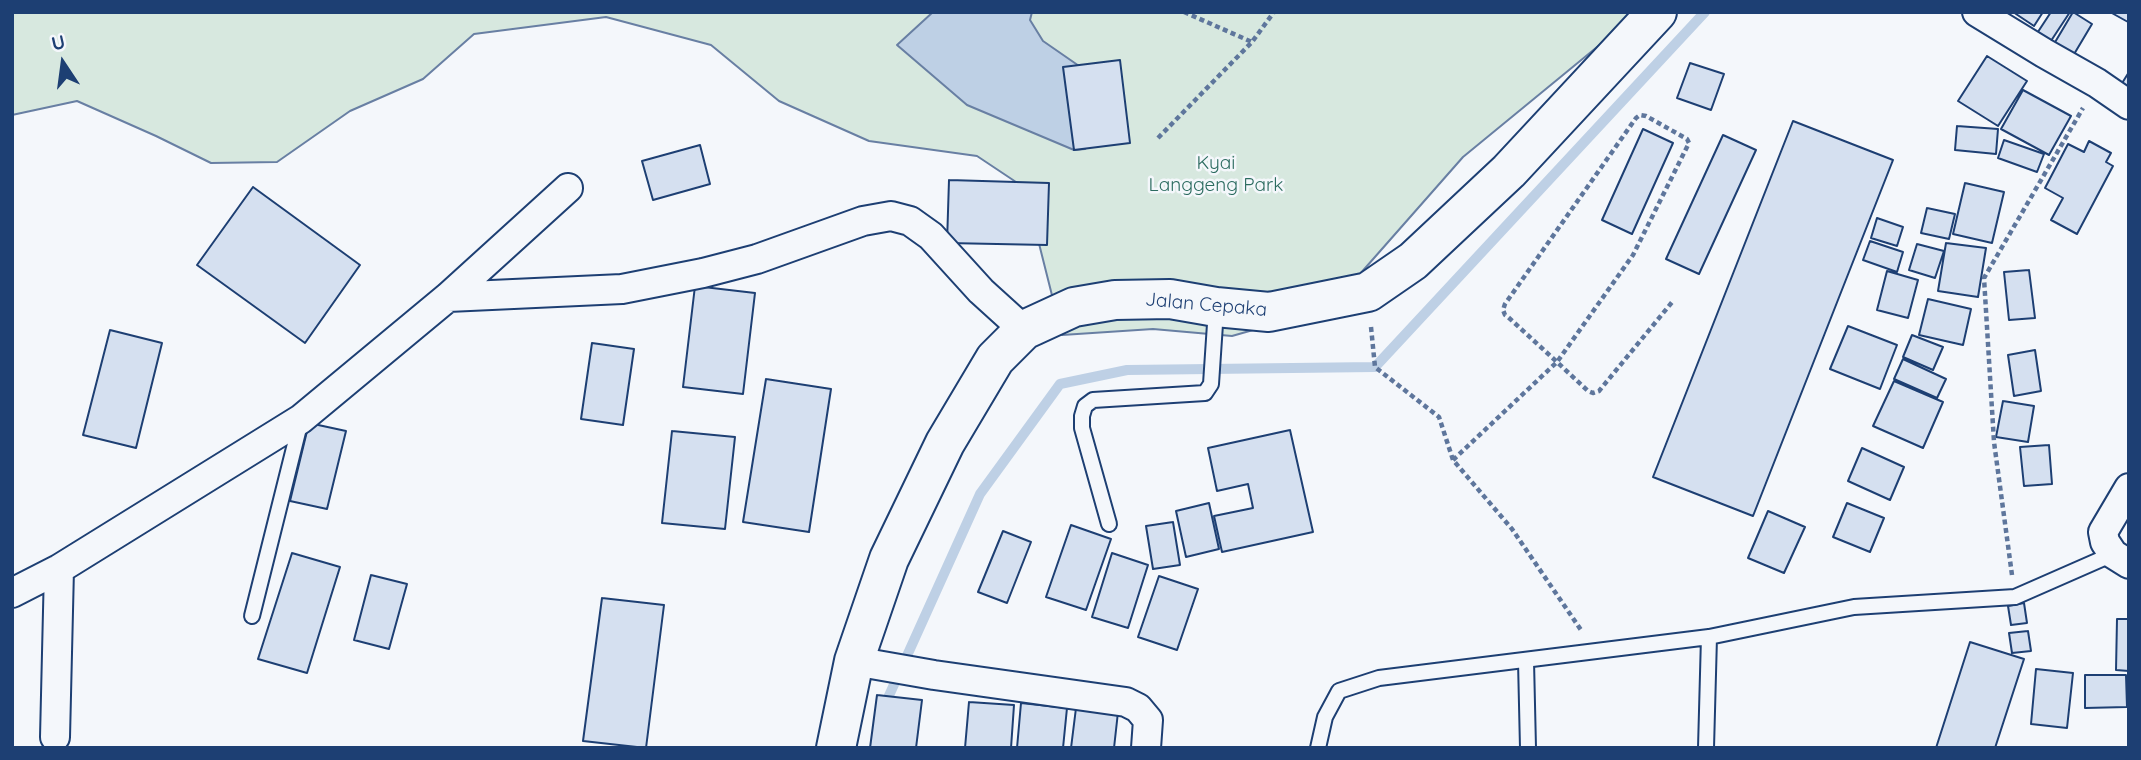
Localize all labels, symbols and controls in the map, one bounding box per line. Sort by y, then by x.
north arrow [28,28,98,98]
text: U [49,29,68,56]
park label: Kyai Langgeng Park [1149,152,1283,196]
street label: Jalan Cepaka [1144,288,1268,322]

